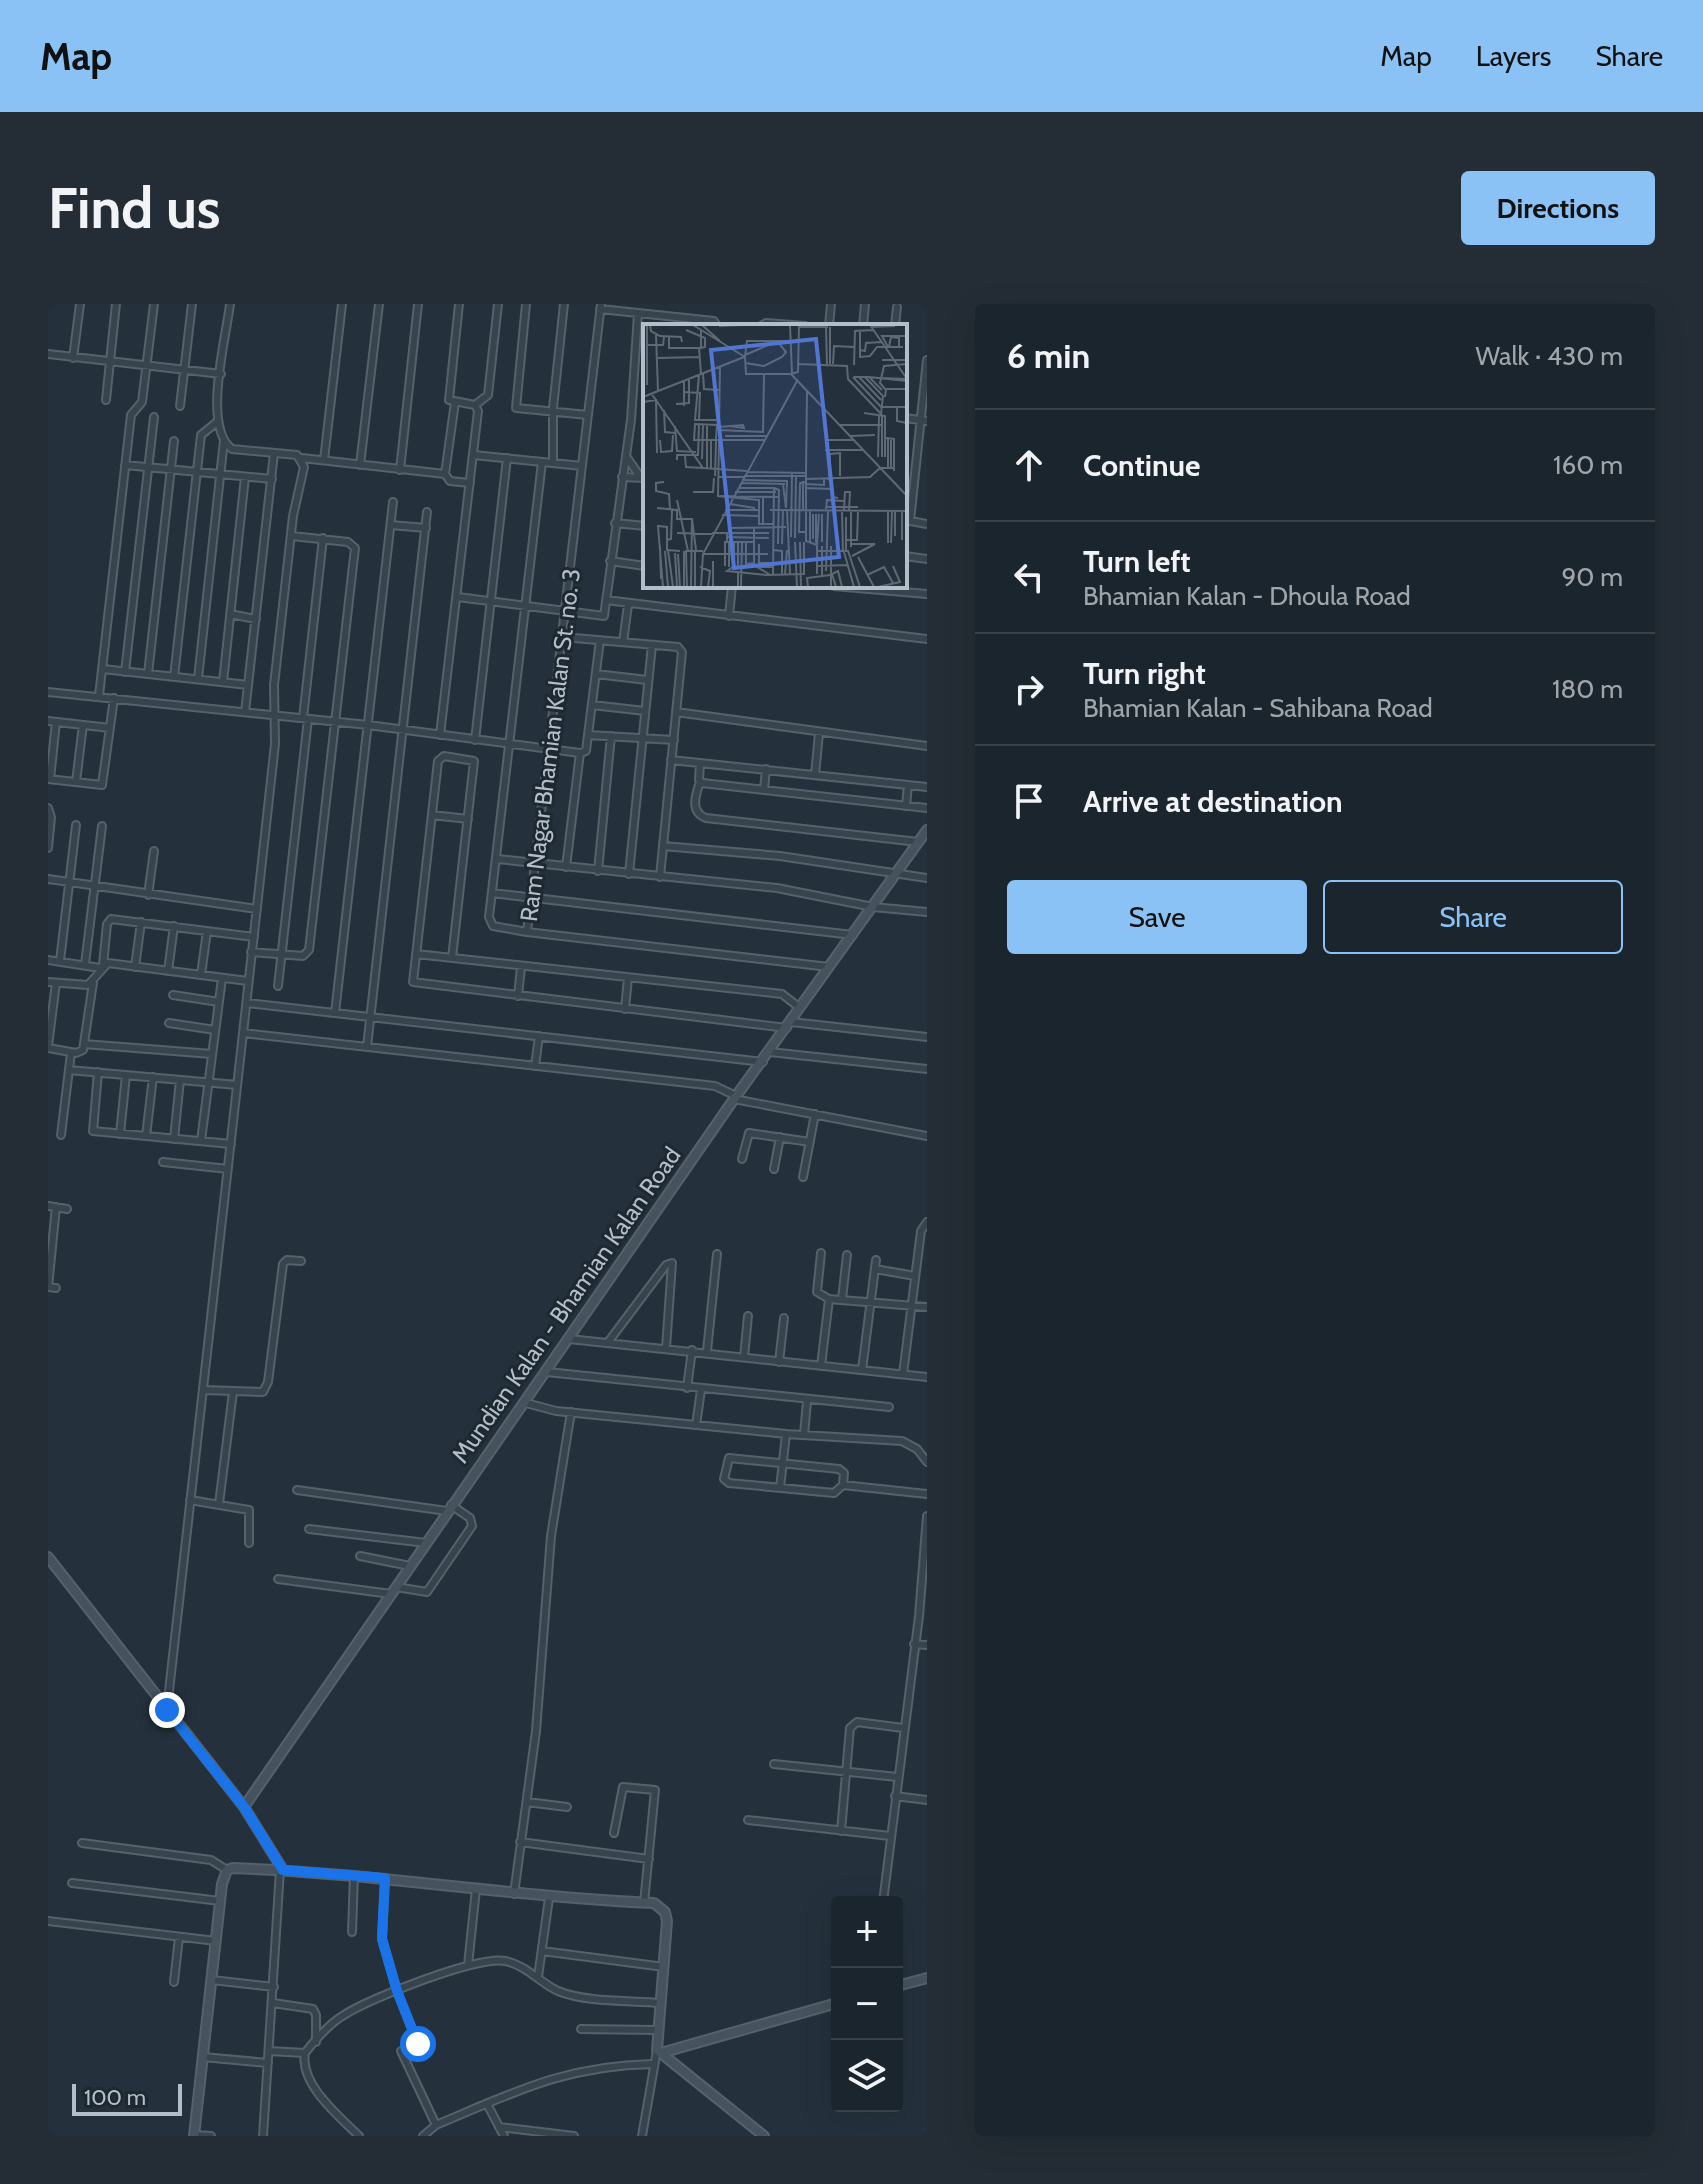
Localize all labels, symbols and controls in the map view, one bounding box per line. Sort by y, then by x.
text: Map [40,33,112,80]
text: Map [1380,39,1432,73]
text: Layers [1476,39,1551,73]
text: Share [1595,39,1663,73]
button: Directions [1461,171,1655,245]
text: Find us [48,174,221,242]
inset map [643,324,907,588]
text: 6 min [1007,335,1090,377]
text: Walk · 430 m [1475,340,1623,372]
icon: ahead [1007,443,1051,487]
text: Continue [1083,447,1200,484]
text: 160 m [1553,449,1623,481]
text: Turn left [1083,543,1191,580]
icon: left [1007,555,1051,599]
text: 90 m [1561,561,1623,593]
street label: Ram Nagar Bhamian Kalan St. no. 3 [514,567,586,923]
text: Bhamian Kalan - Dhoula Road [1083,580,1411,612]
text: Turn right [1083,655,1206,692]
icon: right [1007,667,1051,711]
text: 180 m [1552,673,1623,705]
text: Bhamian Kalan - Sahibana Road [1083,692,1433,724]
icon: arrive [1007,779,1051,823]
text: Arrive at destination [1083,783,1343,820]
button: Save [1007,880,1307,954]
button: Share [1323,880,1623,954]
street label: Mundian Kalan - Bhamian Kalan Road [445,1141,687,1469]
route end [149,1692,185,1728]
map controls [831,1896,903,2112]
button: + [831,1896,903,1968]
button: − [831,1968,903,2040]
route start [400,2026,436,2062]
button: layers [831,2040,903,2112]
scale bar [72,2080,182,2116]
text: 100 m [84,2084,146,2111]

